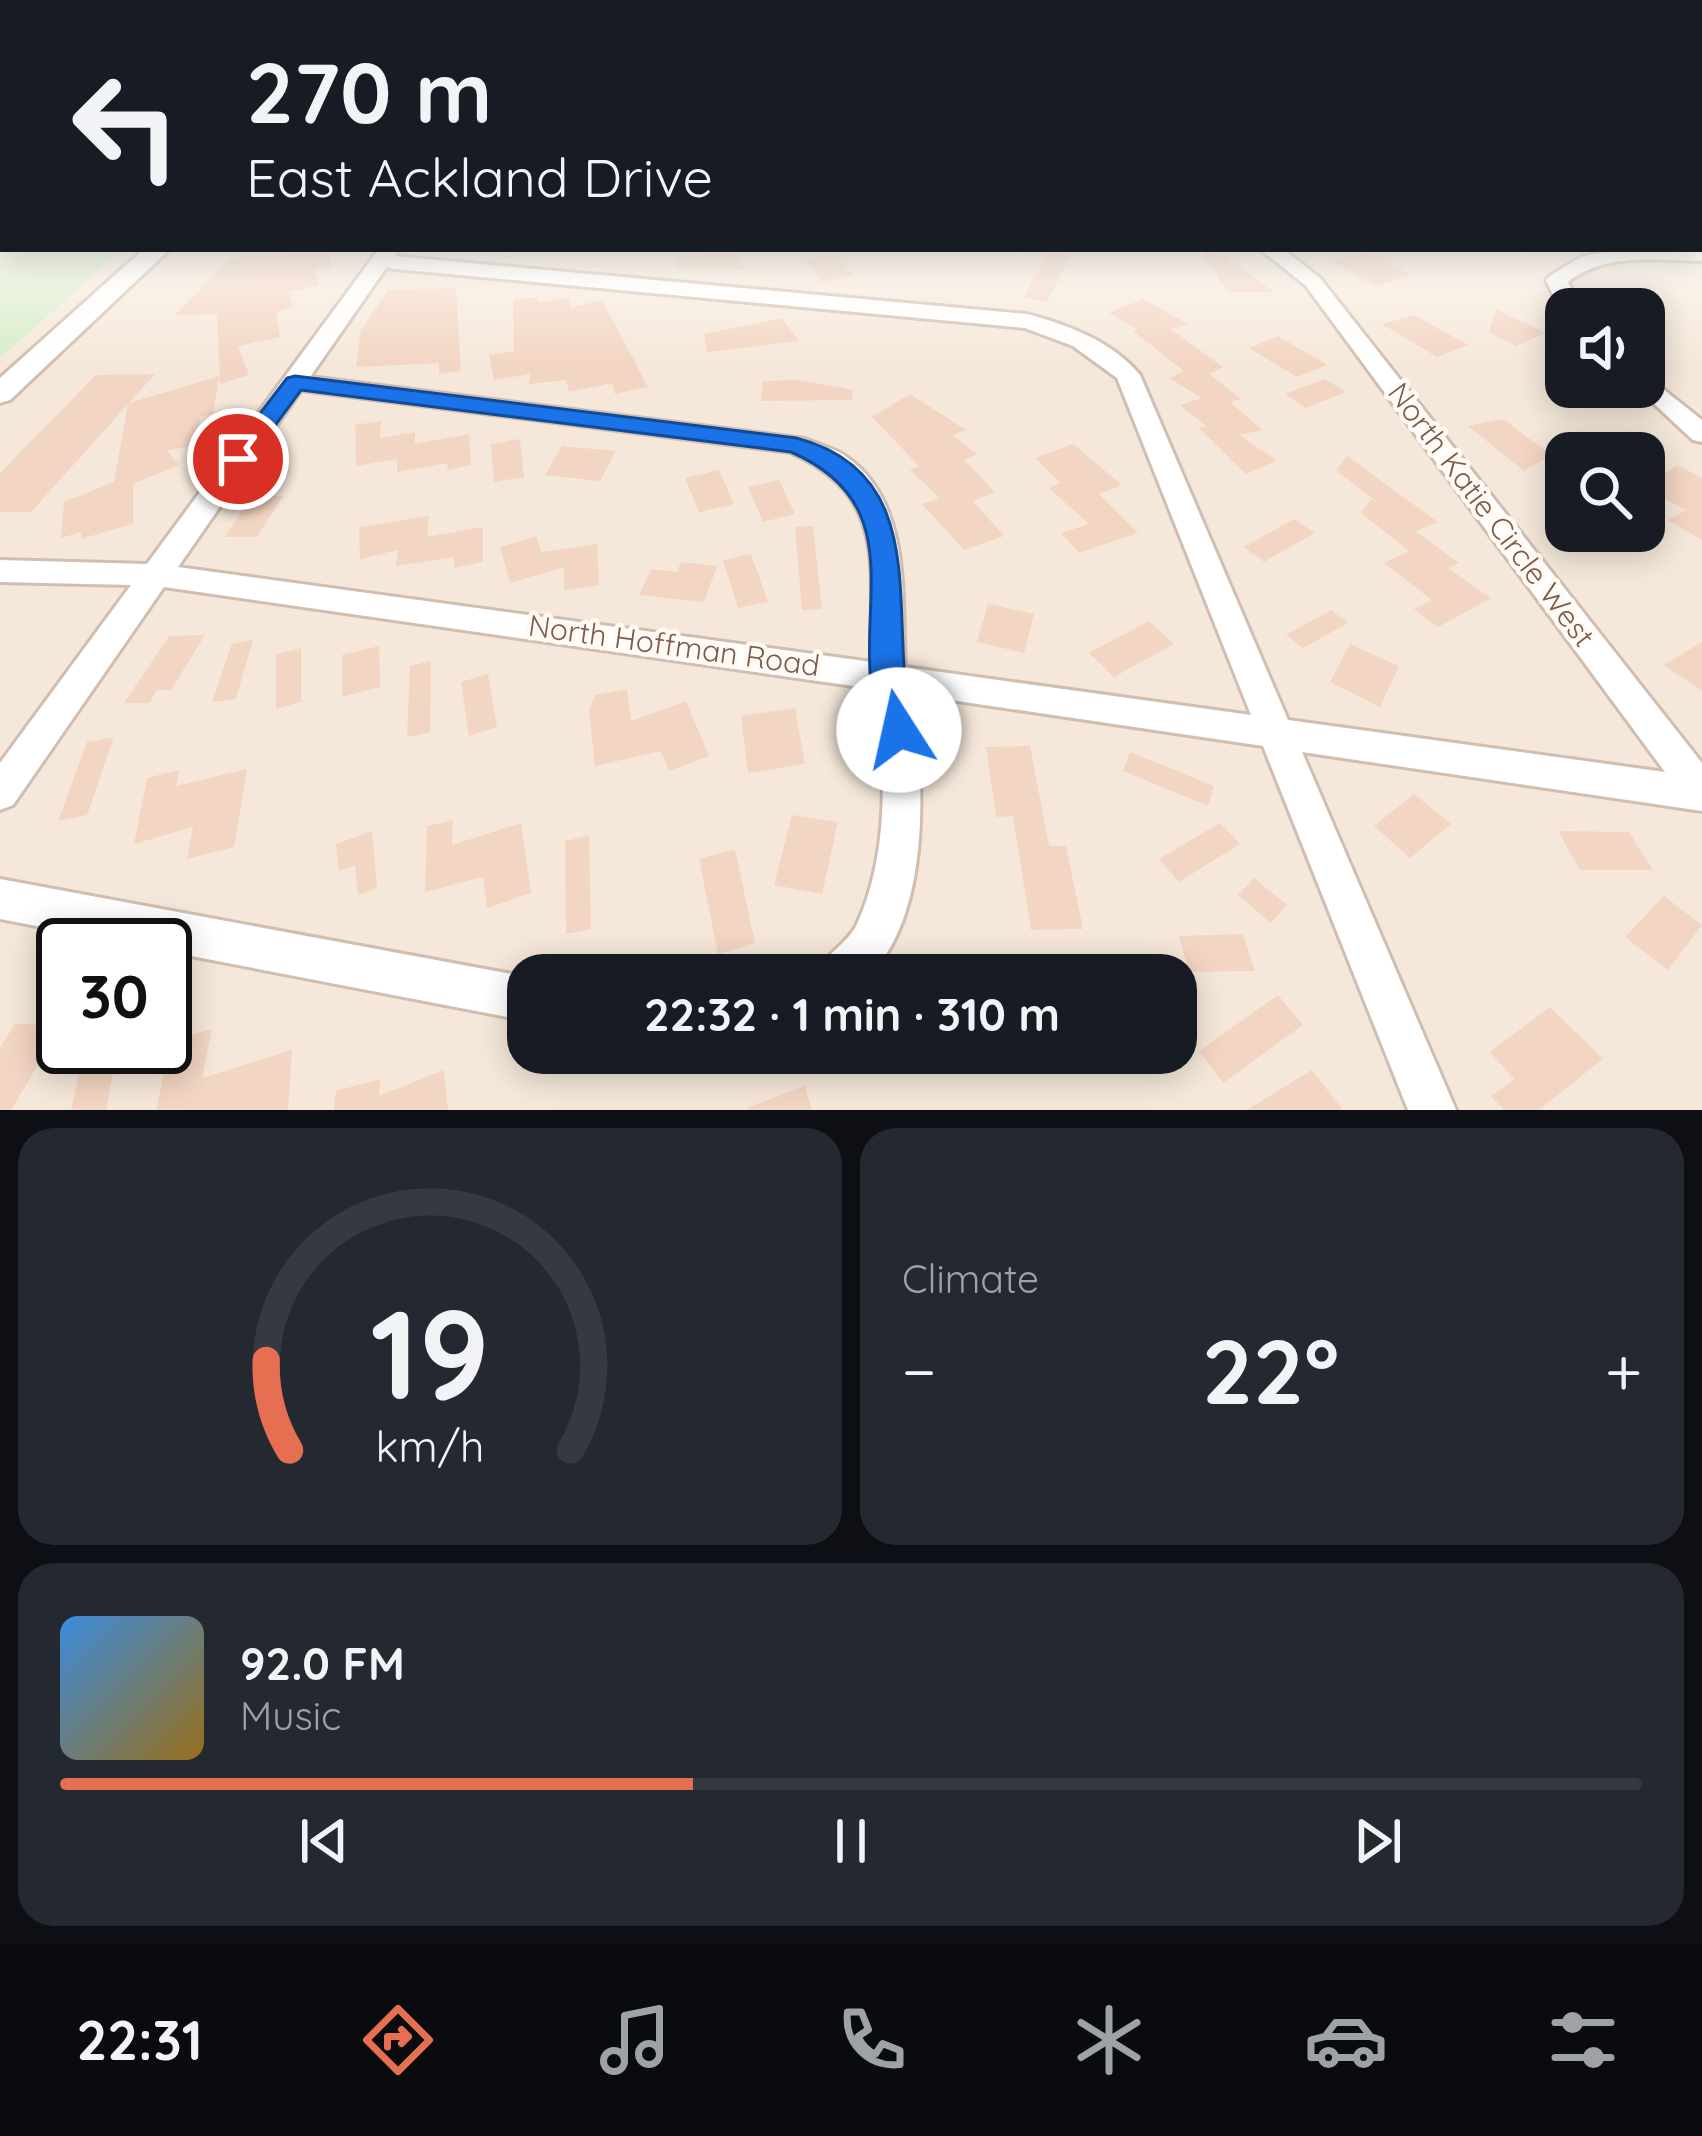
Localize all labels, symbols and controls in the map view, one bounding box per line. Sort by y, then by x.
text: 270 m [246,39,492,144]
icon: left [48,48,204,204]
text: East Ackland Drive [246,143,713,211]
map controls [1545,288,1665,552]
button: sound [1545,288,1665,408]
street label: North Katie Circle West [1380,375,1604,654]
pin [187,408,289,510]
icon: arrive [205,426,271,492]
button: search [1545,432,1665,552]
street label: North Hoffman Road [526,606,822,684]
position arrow [836,667,962,793]
speed limit sign: 30 [36,918,192,1074]
text: 22:32 · 1 min · 310 m [644,986,1060,1042]
text: Climate [902,1254,1039,1303]
text: 19 [370,1274,490,1430]
text: 22° [1202,1314,1339,1427]
text: − [902,1329,936,1412]
text: + [1605,1329,1642,1412]
text: km/h [376,1418,484,1472]
text: 92.0 FM [240,1635,405,1691]
text: Music [240,1691,341,1740]
icon: previous [291,1808,357,1874]
icon: pause [818,1808,884,1874]
icon: next [1345,1808,1411,1874]
icon: directions [356,1998,440,2082]
icon: music [593,1998,677,2082]
icon: phone [830,1998,914,2082]
icon: climate [1067,1998,1151,2082]
icon: car [1304,1998,1388,2082]
icon: filters [1541,1998,1625,2082]
text: 22:31 [77,2006,203,2074]

